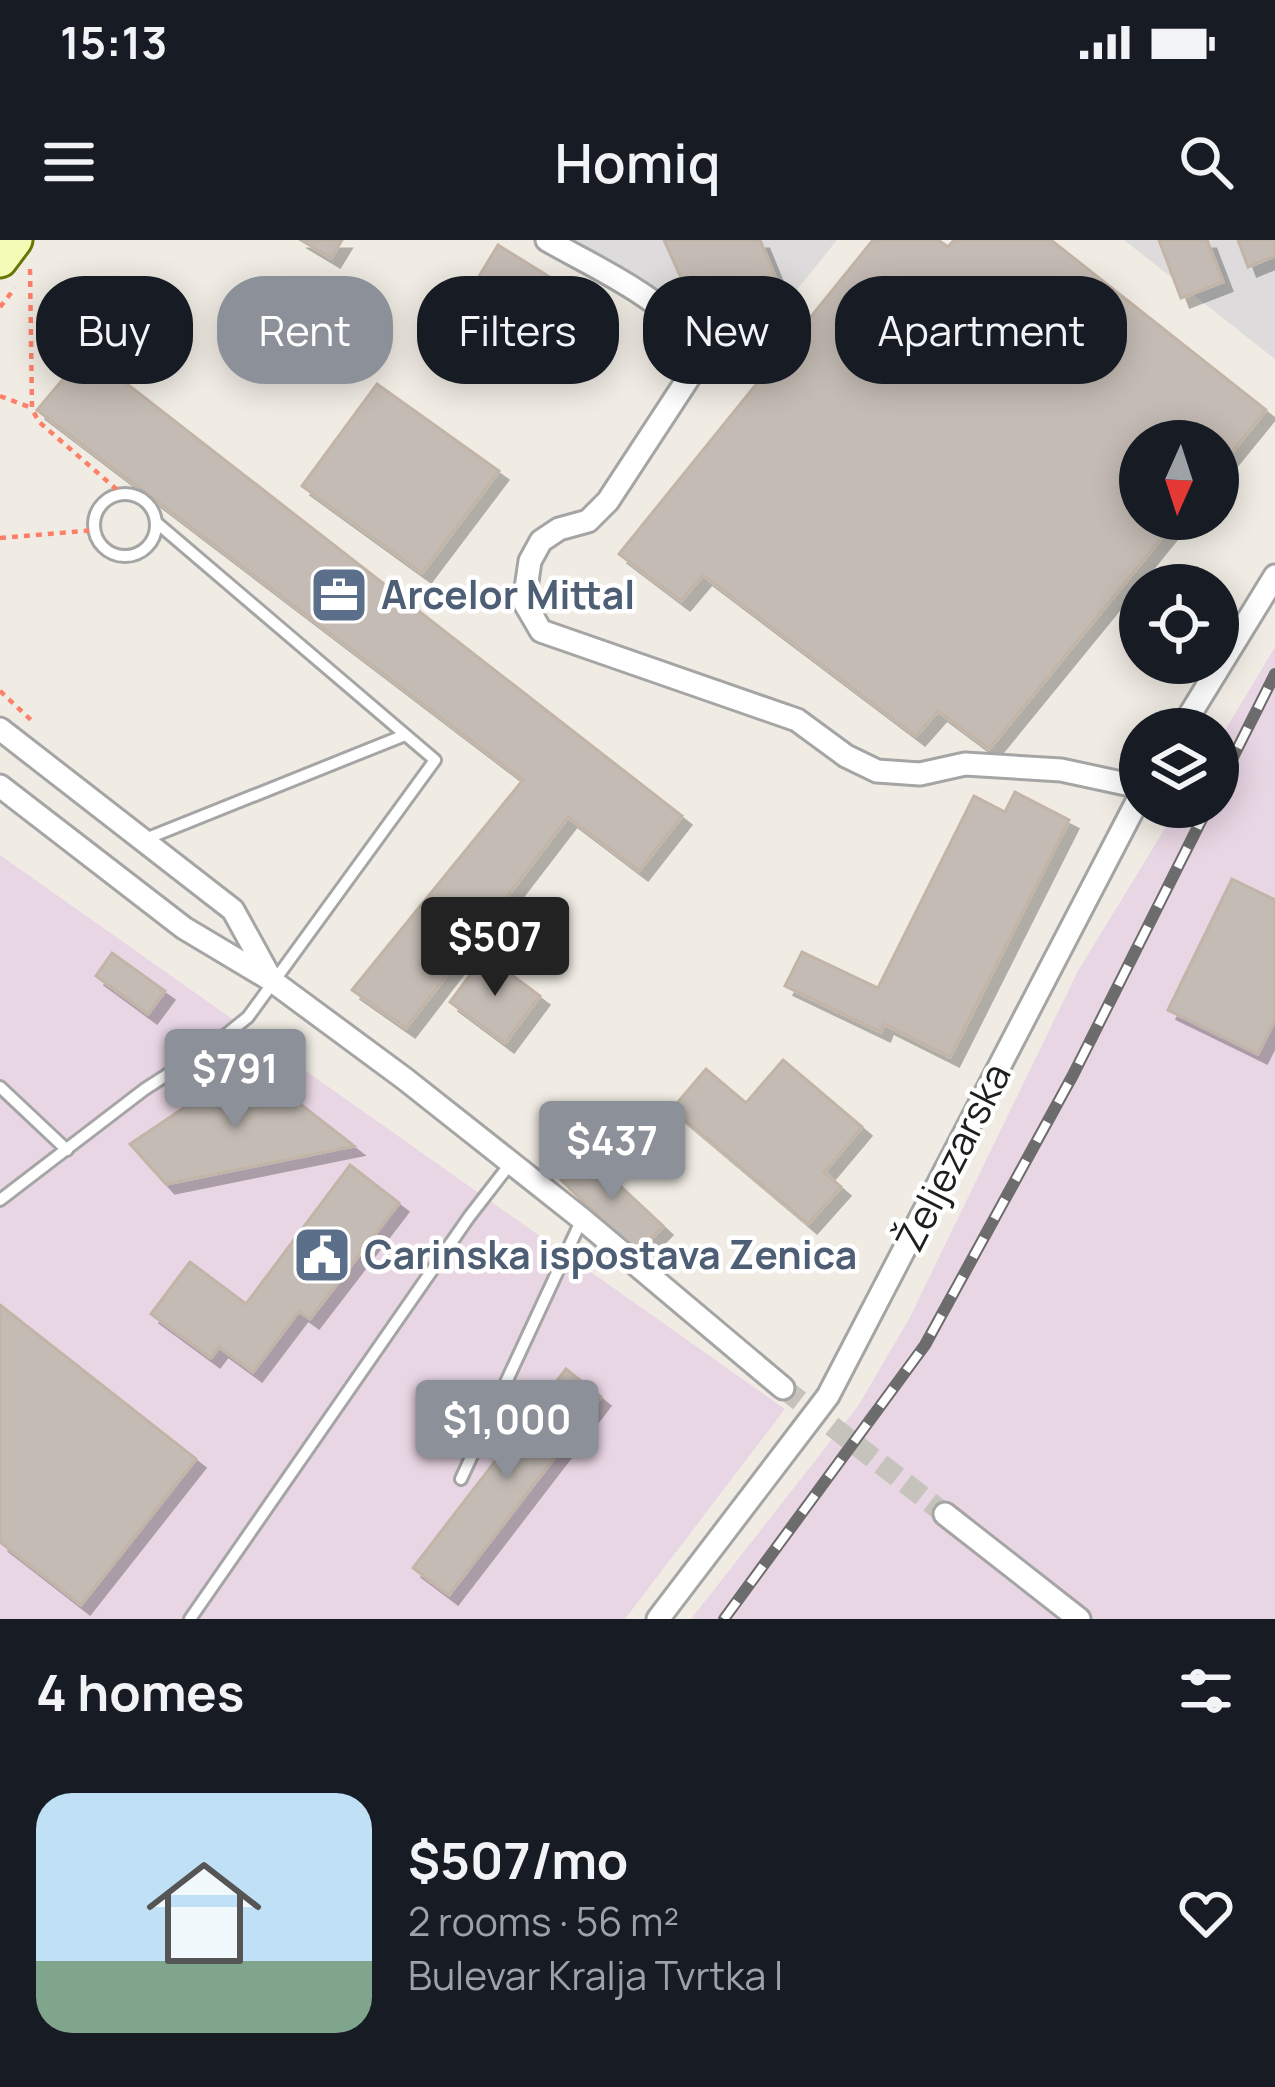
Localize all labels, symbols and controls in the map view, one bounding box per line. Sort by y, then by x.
text: 15:13 [60,11,167,73]
text: Homiq [555,125,721,199]
icon: menu [36,129,102,195]
icon: search [1173,129,1239,195]
chip: Buy [36,276,193,384]
chip: Rent [217,276,393,384]
chip: Filters [417,276,619,384]
chip: New [643,276,811,384]
chip: Apartment [835,276,1127,384]
north arrow [1119,420,1239,540]
map controls [1119,420,1239,828]
office icon: Arcelor Mittal [308,564,370,626]
button: locate [1119,564,1239,684]
place label: Arcelor Mittal [381,567,635,621]
button: layers [1119,708,1239,828]
pin: $507 [424,897,566,999]
text: $507 [448,909,542,963]
pin: $791 [164,1029,306,1131]
text: $791 [192,1041,278,1095]
street label: Željezarska [882,1053,1023,1260]
pin: $437 [541,1101,683,1203]
text: $437 [566,1113,658,1167]
public building icon: Carinska ispostava Zenica [291,1224,353,1286]
place label: Carinska ispostava Zenica [364,1227,857,1281]
pin: $1,000 [409,1380,605,1482]
text: $1,000 [443,1392,571,1446]
text: 4 homes [36,1657,244,1726]
icon: filters [1173,1658,1239,1724]
text: $507/mo [408,1825,628,1894]
icon: home [132,1841,276,1985]
icon: heart [1173,1880,1239,1946]
text: 2 rooms · 56 m² [408,1894,679,1948]
text: Bulevar Kralja Tvrtka I [408,1948,783,2002]

